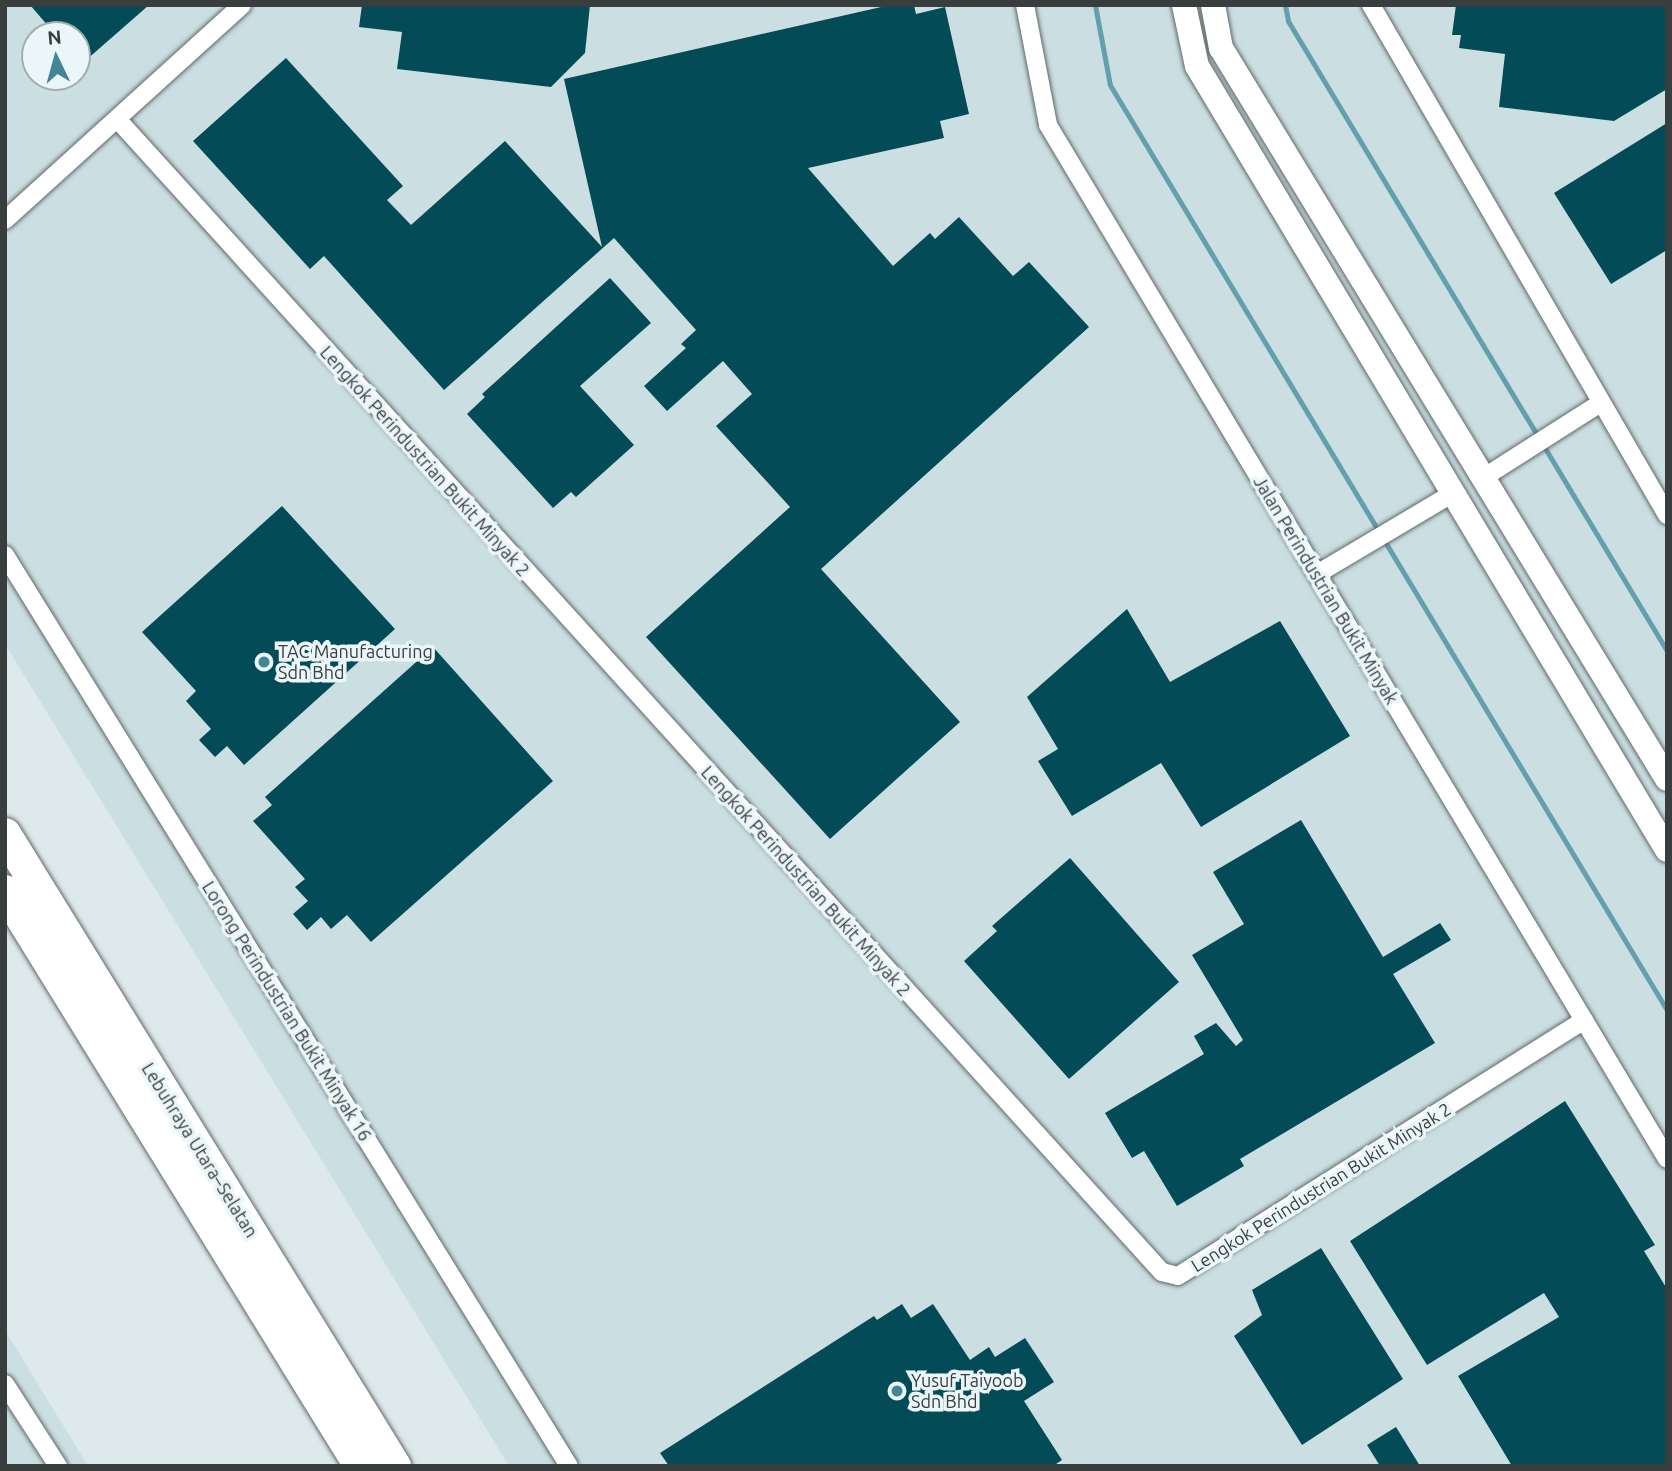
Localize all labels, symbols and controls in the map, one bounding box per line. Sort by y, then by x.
north arrow [21,21,91,91]
text: N [46,25,62,49]
street label: Lengkok Perindustrian Bukit Minyak 2 [316,341,534,581]
street label: Jalan Perindustrian Bukit Minyak [1249,472,1403,708]
place label: TAC Manufacturing Sdn Bhd [278,641,433,684]
marker: TAC Manufacturing Sdn Bhd [256,654,272,670]
street label: Lengkok Perindustrian Bukit Minyak 2 [697,761,915,1001]
street label: Lorong Perindustrian Bukit Minyak 16 [198,877,376,1145]
street label: Lebuhraya Utara–Selatan [137,1059,263,1241]
street label: Lengkok Perindustrian Bukit Minyak 2 [1187,1098,1455,1276]
place label: Yusuf Taiyoob Sdn Bhd [911,1370,1023,1412]
marker: Yusuf Taiyoob Sdn Bhd [889,1383,905,1399]

